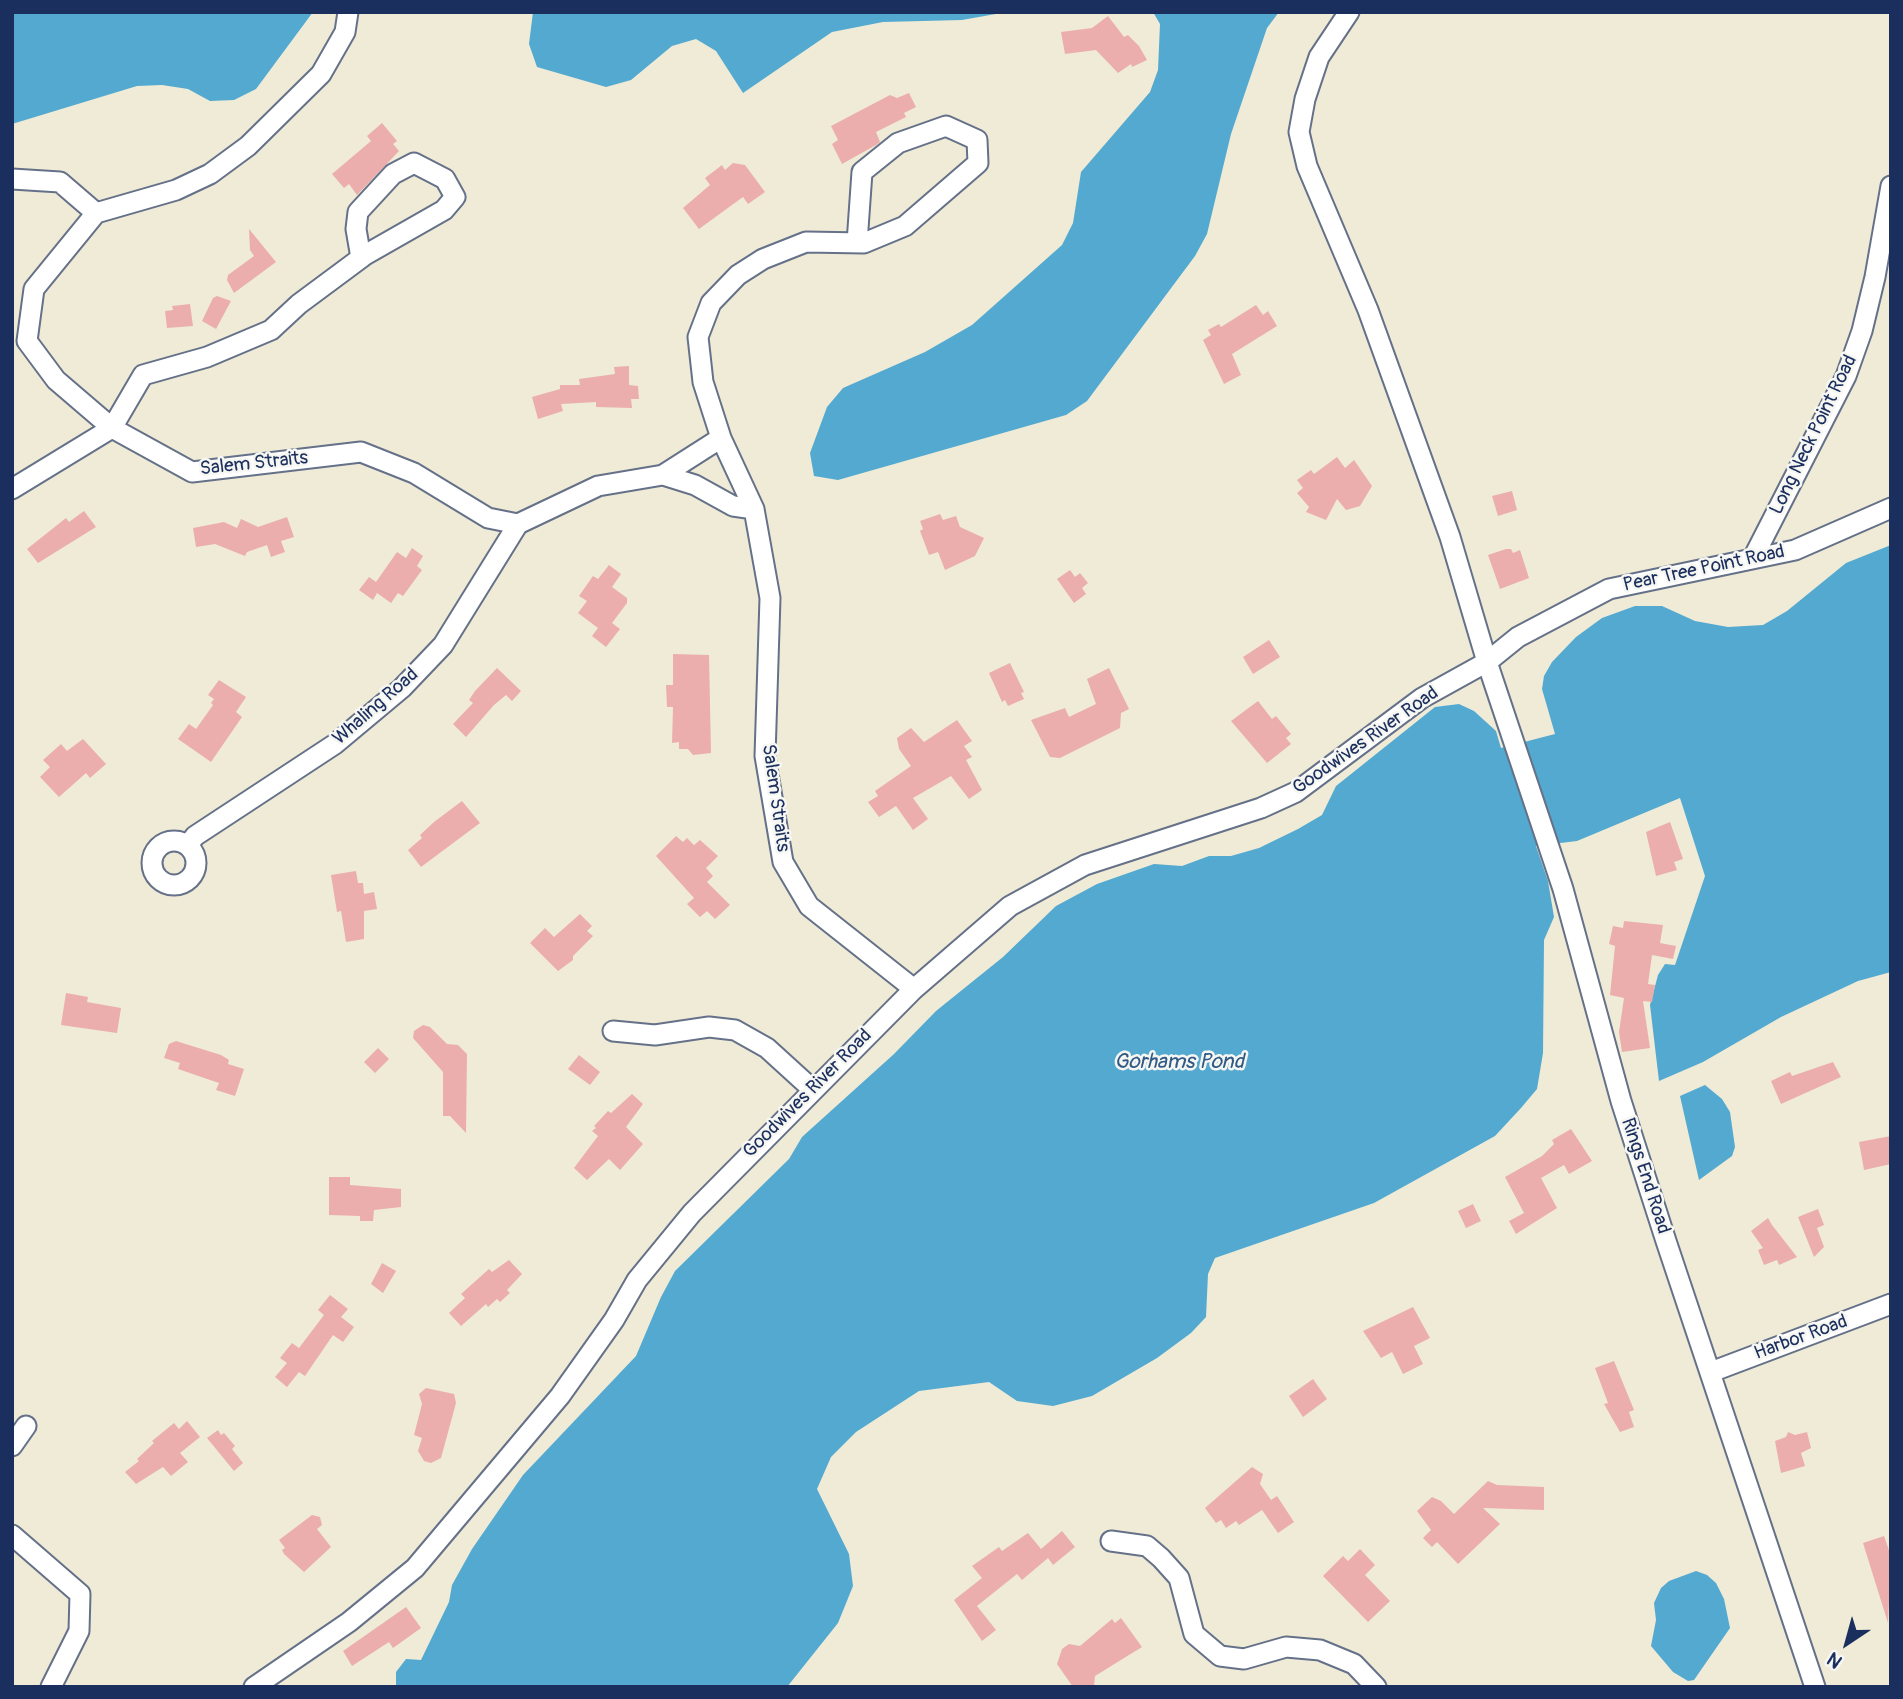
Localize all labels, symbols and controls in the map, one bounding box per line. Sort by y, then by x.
street label: Long Neck Point Road [1765,352,1863,518]
street label: Salem Straits [199,447,309,481]
street label: Pear Tree Point Road [1621,541,1787,597]
street label: Whaling Road [329,664,423,750]
street label: Goodwives River Road [1289,682,1443,800]
street label: Salem Straits [756,743,794,853]
street label: Goodwives River Road [739,1025,877,1163]
water label: Gorhams Pond [1114,1050,1244,1076]
street label: Rings End Road [1616,1115,1674,1237]
street label: Harbor Road [1751,1311,1851,1365]
north arrow [1812,1608,1882,1678]
text: N [1822,1647,1847,1673]

